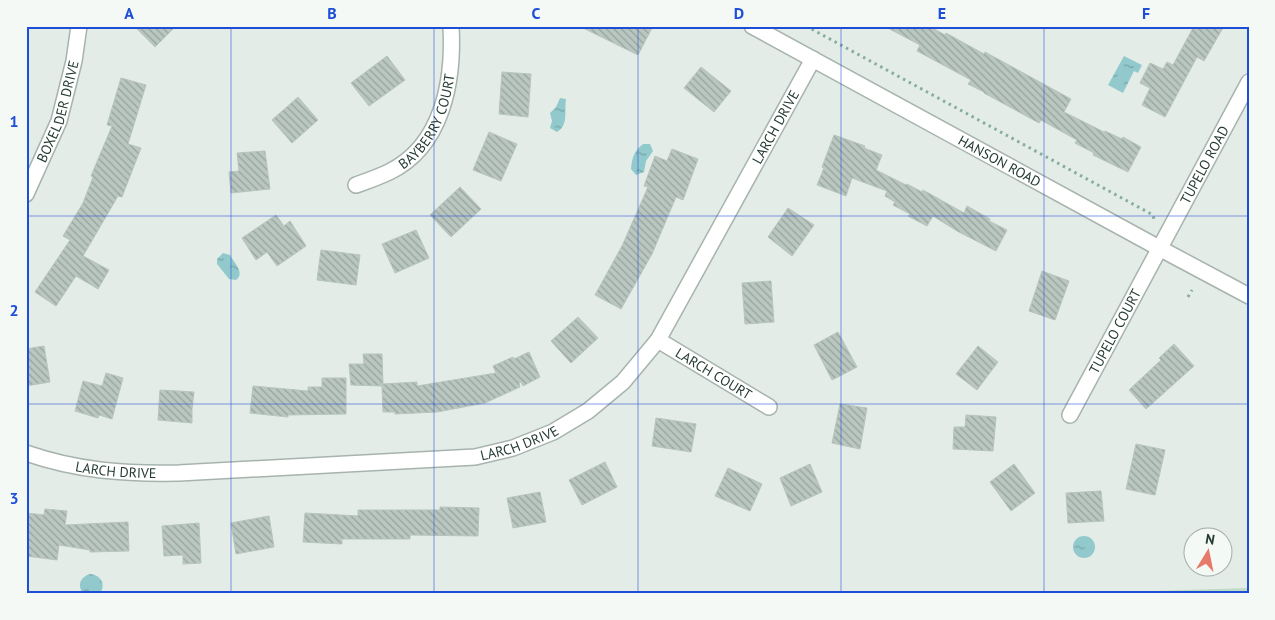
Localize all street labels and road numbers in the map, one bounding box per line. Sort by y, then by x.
street label: BOXELDER DRIVE [33,59,83,165]
street label: BAYBERRY COURT [395,72,458,173]
street label: LARCH DRIVE [748,87,803,167]
street label: TUPELO ROAD [1176,123,1233,207]
street label: HANSON ROAD [955,131,1044,191]
street label: TUPELO COURT [1085,286,1145,377]
street label: LARCH COURT [672,344,755,404]
street label: LARCH DRIVE [478,422,562,464]
street label: LARCH DRIVE [74,457,156,482]

